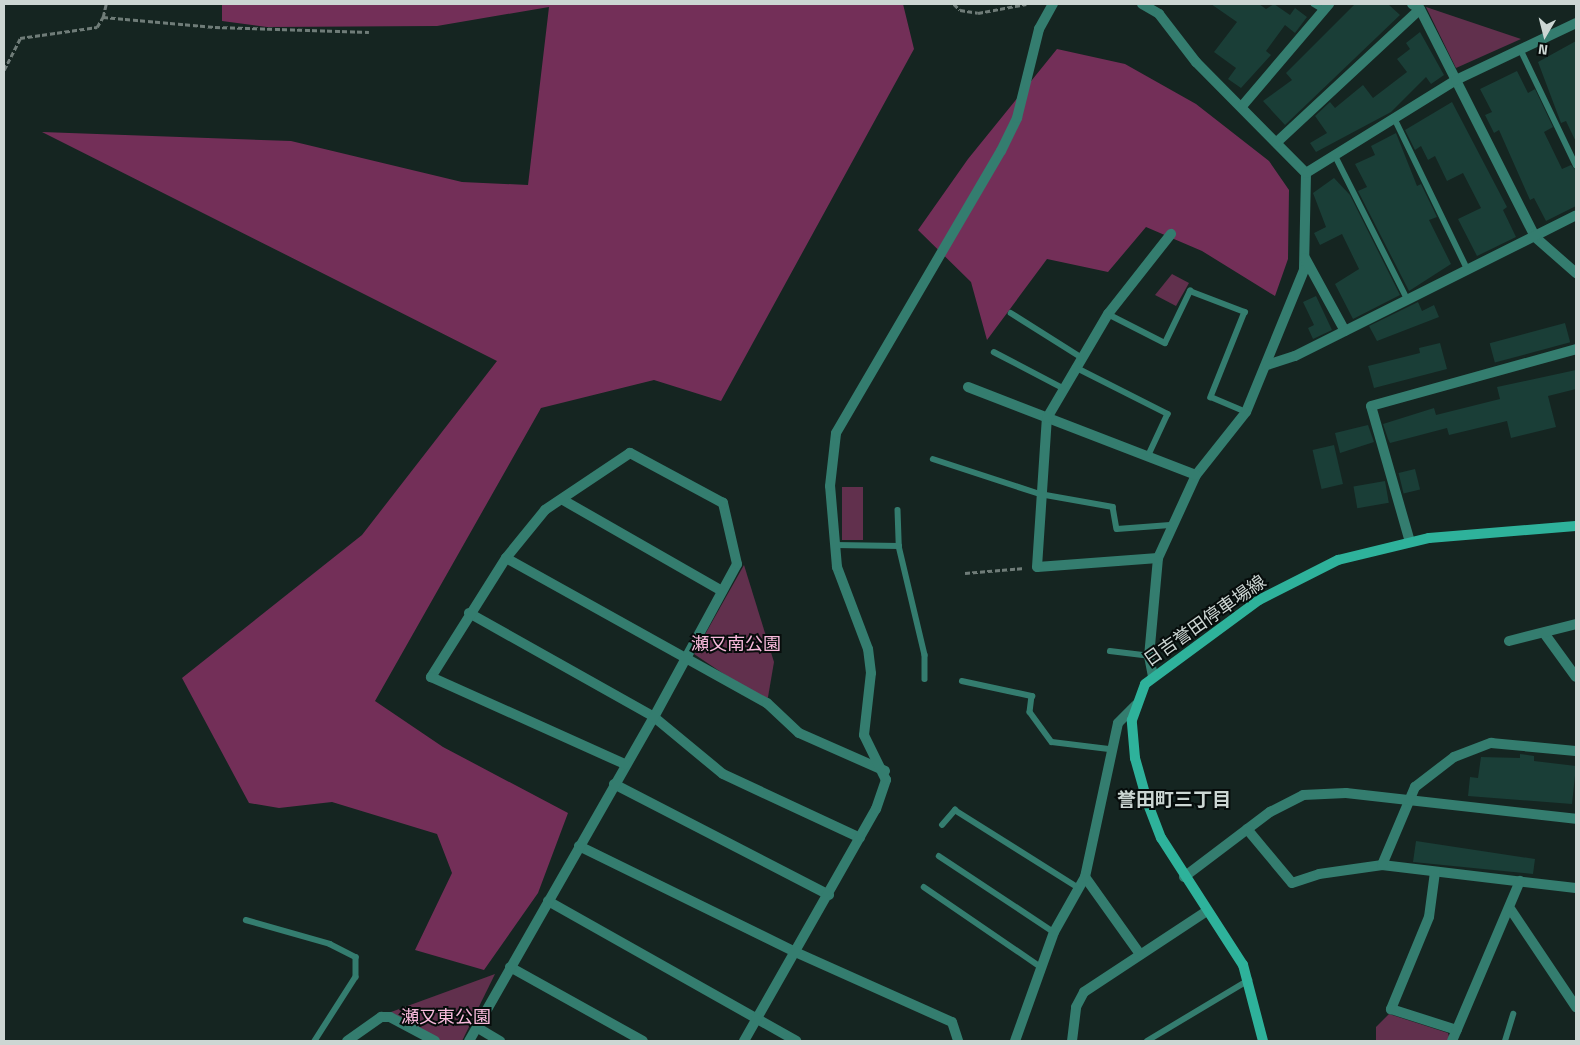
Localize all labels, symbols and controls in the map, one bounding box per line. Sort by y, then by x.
north arrow [1520,10,1570,60]
text: N [1537,39,1549,61]
street label: 日吉誉田停車場線 [1140,571,1270,671]
park label: 瀬又南公園 [691,633,781,655]
district label: 誉田町三丁目 [1117,788,1231,810]
park label: 瀬又東公園 [401,1006,491,1028]

